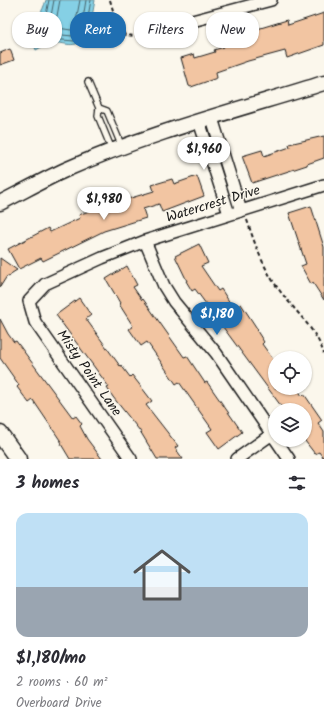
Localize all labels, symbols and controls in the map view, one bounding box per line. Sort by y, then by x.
chip: Buy [12,12,62,48]
chip: Rent [70,12,126,48]
chip: Filters [134,12,198,48]
chip: New [206,12,259,48]
pin: $1,960 [171,137,237,171]
text: $1,960 [186,139,222,160]
street label: Watercrest Drive [163,179,263,229]
pin: $1,980 [71,187,137,221]
text: $1,980 [86,189,122,210]
pin: $1,180 [184,302,250,336]
text: $1,180 [200,304,234,325]
street label: Misty Point Lane [51,325,128,422]
map controls [268,351,312,447]
button: locate [268,351,312,395]
button: layers [268,403,312,447]
text: 3 homes [16,470,79,497]
icon: filters [286,472,308,494]
icon: home [126,539,198,611]
text: $1,180/mo [16,645,86,672]
text: 2 rooms · 60 m² [16,672,108,693]
text: Overboard Drive [16,693,102,714]

